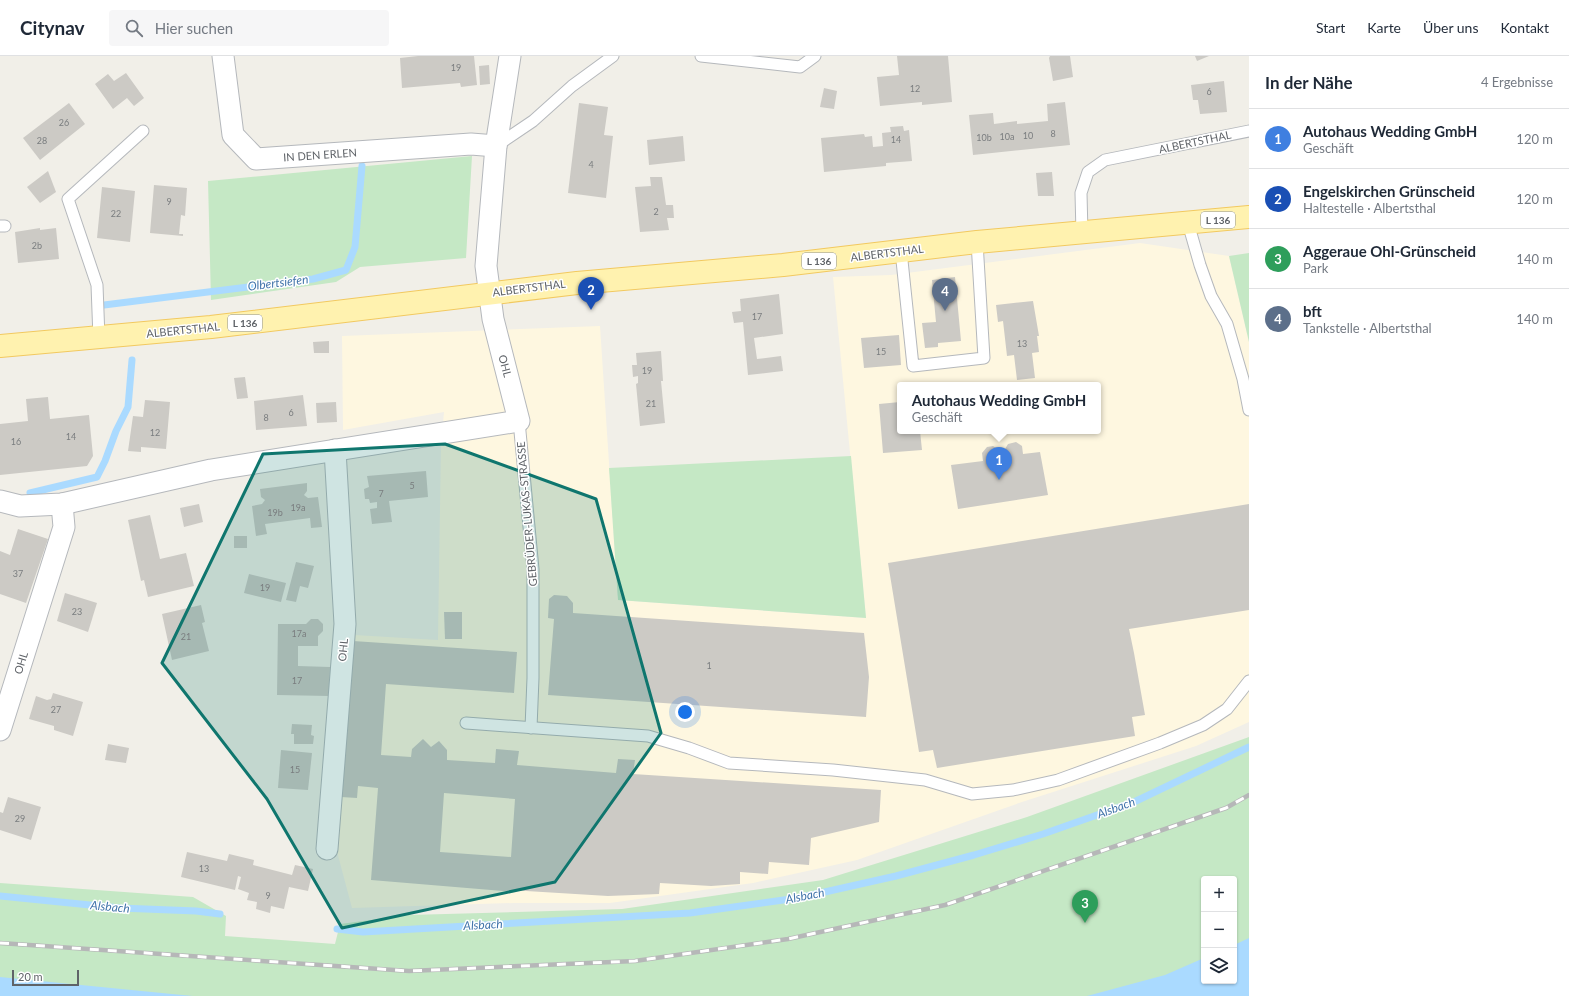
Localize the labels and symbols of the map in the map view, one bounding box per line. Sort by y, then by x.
house number: 19 [451,62,461,73]
house number: 12 [910,83,920,94]
house number: 6 [1206,86,1212,97]
house number: 26 [59,117,69,128]
street label: ALBERTSTHAL [1158,127,1233,156]
house number: 8 [1050,128,1056,139]
house number: 10 [1023,130,1033,141]
house number: 10a [1000,131,1014,142]
house number: 10b [976,132,992,143]
house number: 14 [891,134,901,145]
house number: 28 [37,135,47,146]
street label: IN DEN ERLEN [283,145,357,164]
house number: 4 [588,159,594,170]
house number: 9 [166,196,172,207]
house number: 2 [653,206,659,217]
house number: 22 [111,208,121,219]
road number: L 136 [1201,212,1235,228]
house number: 2b [32,240,42,251]
street label: ALBERTSTHAL [850,242,925,263]
road number: L 136 [802,253,836,269]
water label: Olbertsiefen [247,271,309,294]
street label: ALBERTSTHAL [492,277,567,298]
pin: 2 [578,277,604,310]
pin: 4 [932,278,958,311]
house number: 17 [752,311,762,322]
road number: L 136 [228,315,262,331]
street label: ALBERTSTHAL [146,319,221,340]
house number: 13 [1017,338,1027,349]
house number: 15 [876,346,886,357]
street label: OHL [496,353,515,379]
house number: 19 [642,365,652,376]
house number: 21 [646,398,656,409]
house number: 6 [288,407,294,418]
house number: 8 [263,412,269,423]
house number: 12 [150,427,160,438]
house number: 14 [66,431,76,442]
house number: 16 [11,436,21,447]
street label: GEBRÜDER-LUKAS-STRASSE [514,441,539,587]
pin: 1 [986,447,1012,480]
house number: 5 [409,480,415,491]
house number: 7 [378,488,384,499]
house number: 19a [291,502,305,513]
house number: 19b [267,507,283,518]
house number: 37 [13,568,23,579]
house number: 19 [260,582,270,593]
house number: 23 [72,606,82,617]
house number: 17a [292,628,306,639]
house number: 21 [181,631,191,642]
street label: OHL [335,638,350,662]
street label: OHL [11,650,30,676]
house number: 1 [706,660,712,671]
house number: 17 [292,675,302,686]
your location [675,702,695,722]
house number: 27 [51,704,61,715]
house number: 15 [290,764,300,775]
water label: Alsbach [1094,794,1137,822]
house number: 29 [15,813,25,824]
house number: 13 [199,863,209,874]
water label: Alsbach [783,884,826,907]
house number: 9 [265,890,271,901]
pin: 3 [1072,890,1098,923]
water label: Alsbach [89,897,130,916]
water label: Alsbach [462,916,503,933]
scale bar [12,968,79,987]

